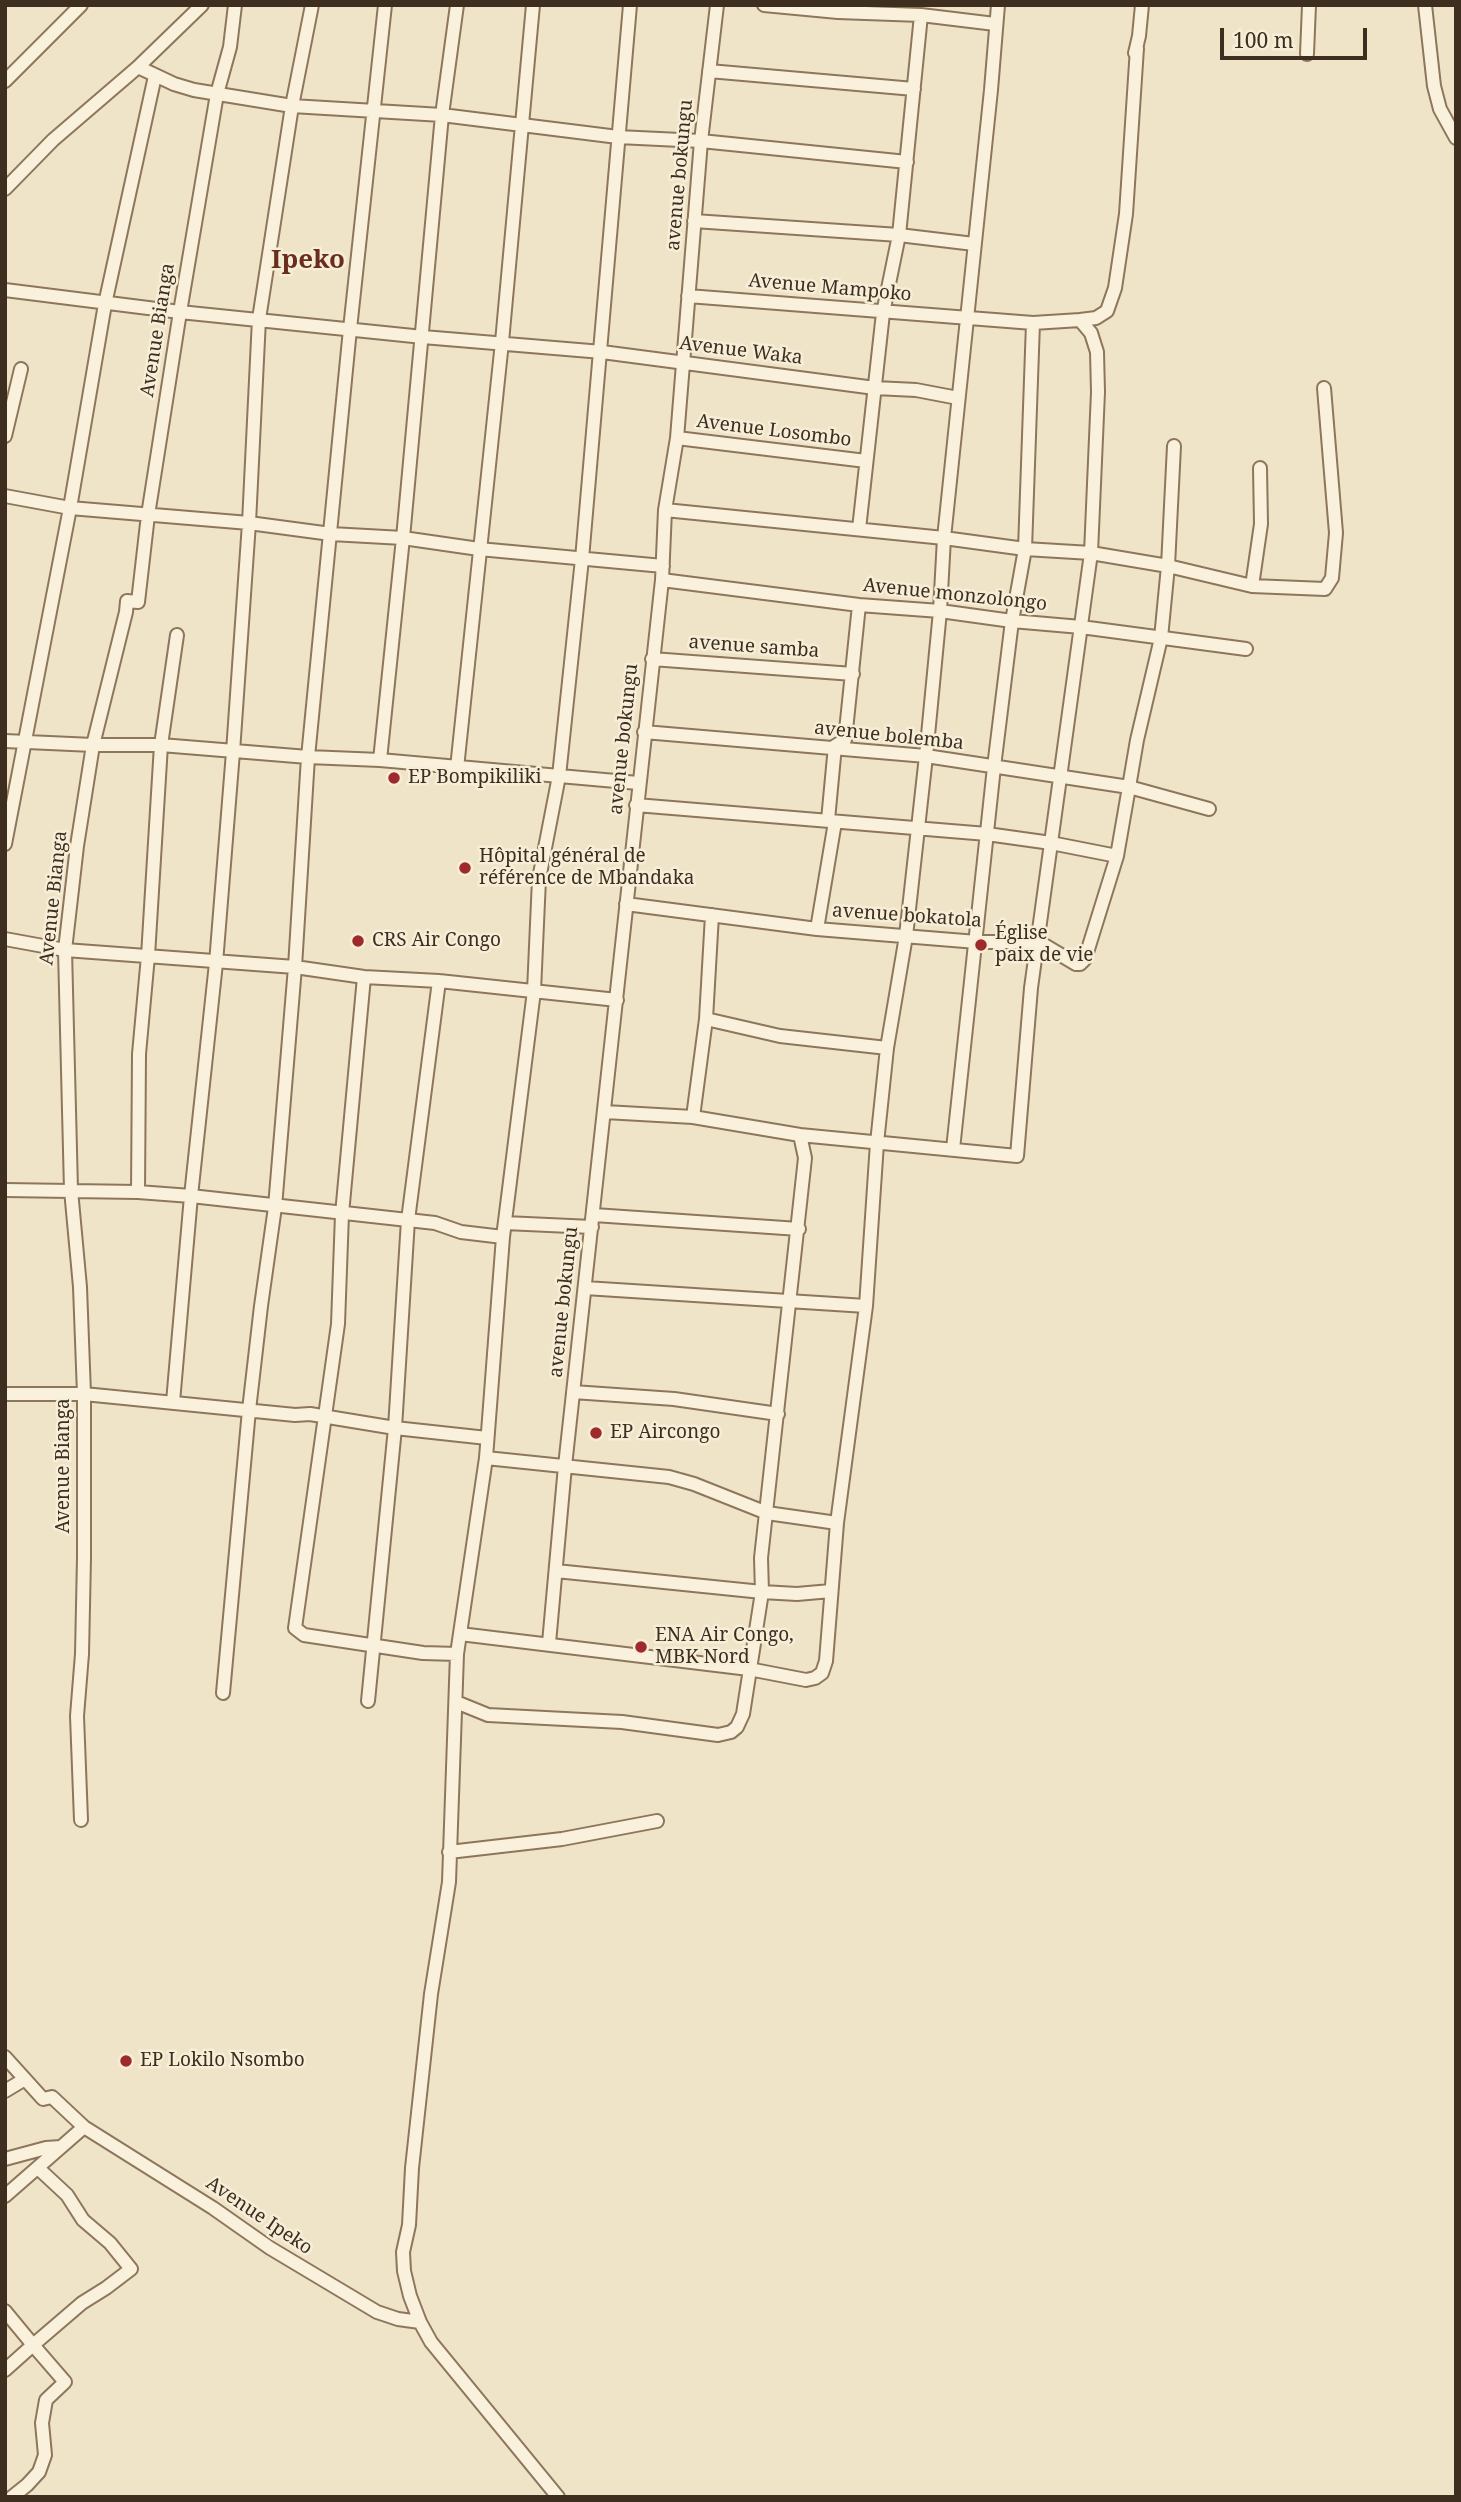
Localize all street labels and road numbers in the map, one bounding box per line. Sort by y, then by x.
street label: avenue bokungu [662,98,698,252]
street label: Avenue Bianga [136,261,180,399]
street label: Avenue Mampoko [747,270,913,306]
street label: Avenue Waka [678,332,804,370]
street label: Avenue Losombo [695,410,853,452]
street label: Avenue monzolongo [862,574,1048,616]
street label: avenue samba [688,631,820,663]
street label: avenue bokungu [605,662,643,816]
street label: avenue bolemba [813,717,965,755]
street label: Avenue Bianga [36,830,72,966]
street label: avenue bokatola [831,899,983,933]
street label: avenue bokungu [545,1225,583,1379]
street label: Avenue Bianga [53,1398,75,1534]
street label: Avenue Ipeko [201,2172,317,2260]

